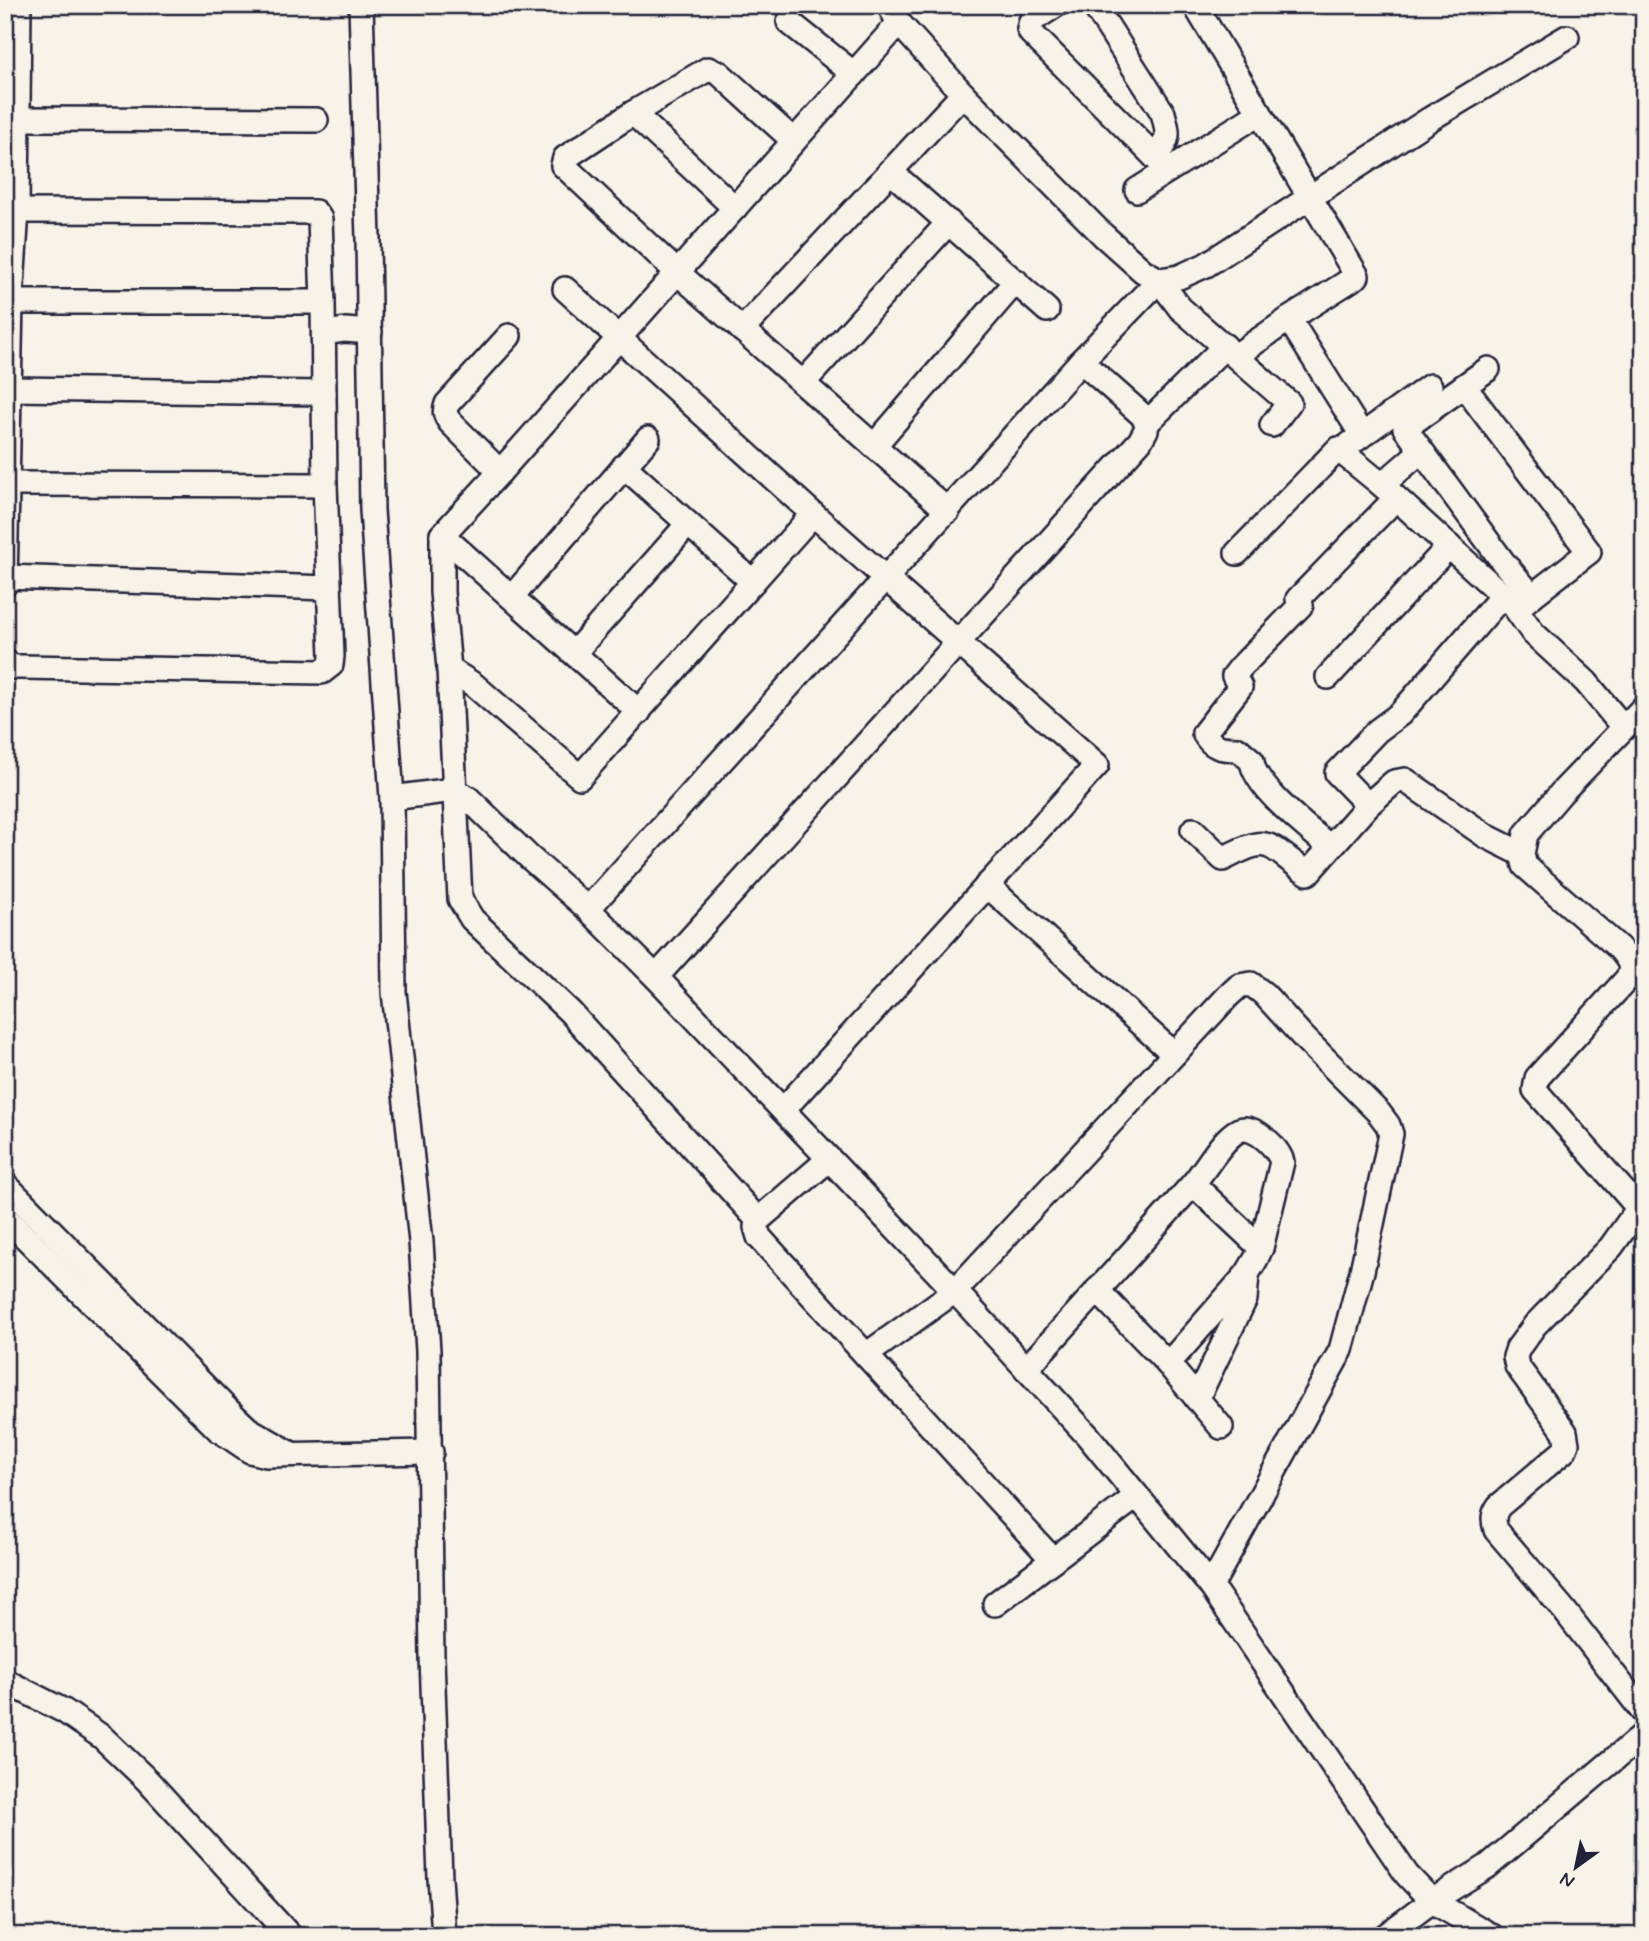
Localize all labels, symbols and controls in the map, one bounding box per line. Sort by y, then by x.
north arrow [1540,1832,1610,1902]
text: N [1555,1866,1580,1894]

